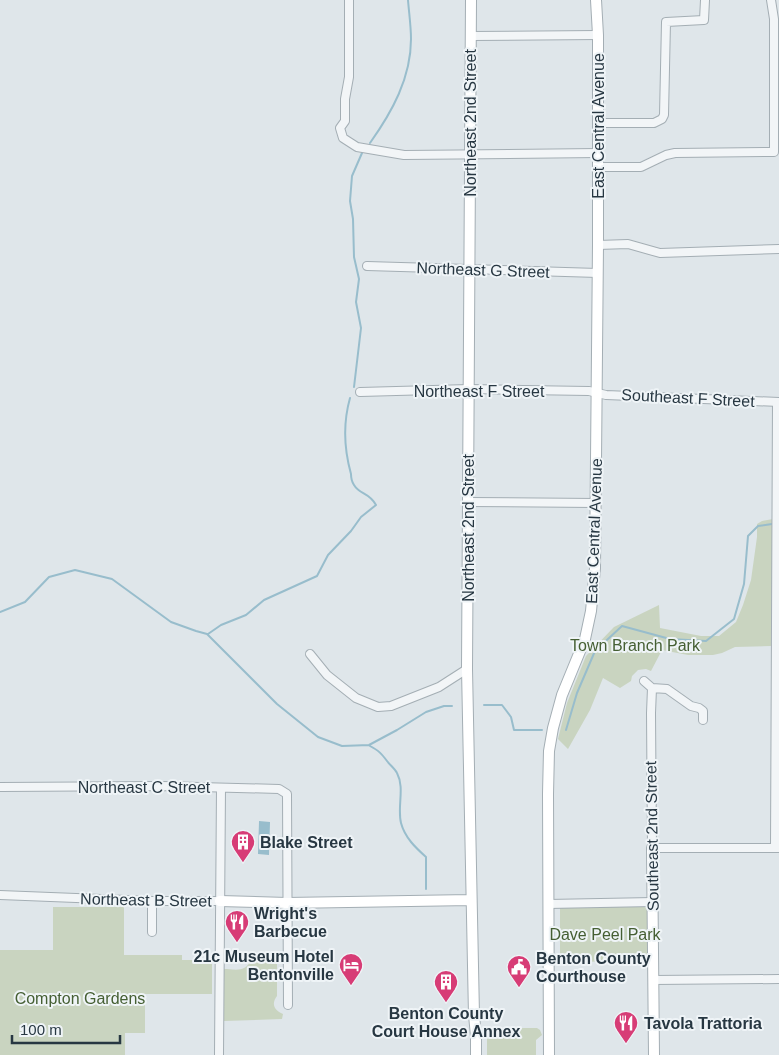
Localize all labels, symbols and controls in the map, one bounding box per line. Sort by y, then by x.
street label: Northeast 2nd Street [462,49,479,197]
street label: East Central Avenue [590,53,607,199]
street label: Northeast G Street [416,259,551,281]
street label: Northeast F Street [414,383,545,400]
street label: Southeast F Street [621,386,756,410]
street label: Northeast 2nd Street [460,454,477,602]
street label: East Central Avenue [583,458,605,604]
park label: Town Branch Park [570,637,701,654]
street label: Southeast 2nd Street [642,760,662,911]
street label: Northeast C Street [78,779,211,796]
building icon: Blake Street [230,829,256,863]
place label: Blake Street [260,834,353,851]
street label: Northeast B Street [80,890,212,910]
place label: Wright's Barbecue [254,905,327,940]
restaurant icon: Wright's Barbecue [224,909,250,943]
park label: Dave Peel Park [549,926,662,943]
place label: 21c Museum Hotel Bentonville [194,948,334,983]
place label: Benton County Courthouse [536,950,651,985]
hotel icon: 21c Museum Hotel Bentonville [338,952,364,986]
public building icon: Benton County Courthouse [506,954,532,988]
building icon: Benton County Court House Annex [433,969,459,1003]
park label: Compton Gardens [15,990,145,1007]
place label: Benton County Court House Annex [372,1005,520,1040]
restaurant icon: Tavola Trattoria [613,1010,639,1044]
scale bar [12,1012,120,1044]
place label: Tavola Trattoria [644,1015,762,1032]
text: 100 m [20,1021,62,1038]

